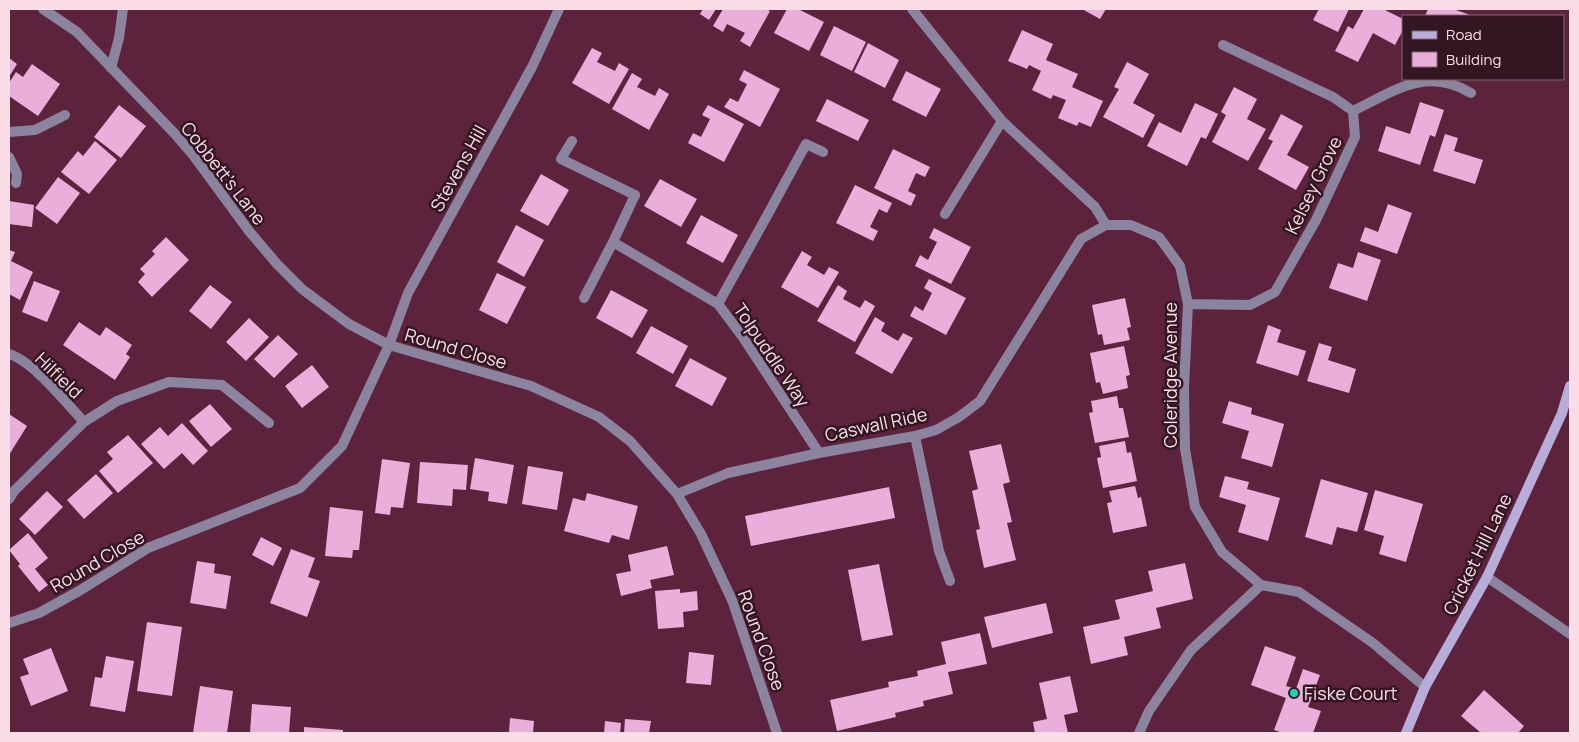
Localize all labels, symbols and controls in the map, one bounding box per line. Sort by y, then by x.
legend [1402,15,1564,80]
text: Road [1446,24,1482,45]
text: Building [1446,49,1501,70]
street label: Cobbett's Lane [176,116,272,230]
street label: Stevens Hill [424,120,492,216]
street label: Kelsey Grove [1279,132,1347,238]
street label: Tolpuddle Way [728,298,816,412]
street label: Coleridge Avenue [1158,302,1182,448]
street label: Round Close [402,322,510,374]
street label: Hilfield [30,347,88,403]
street label: Caswall Ride [823,401,929,447]
street label: Cricket Hill Lane [1437,489,1517,619]
street label: Round Close [45,524,149,598]
street label: Round Close [733,586,791,694]
place label: Fiske Court [1304,681,1398,705]
marker: Fiske Court [1288,687,1300,699]

